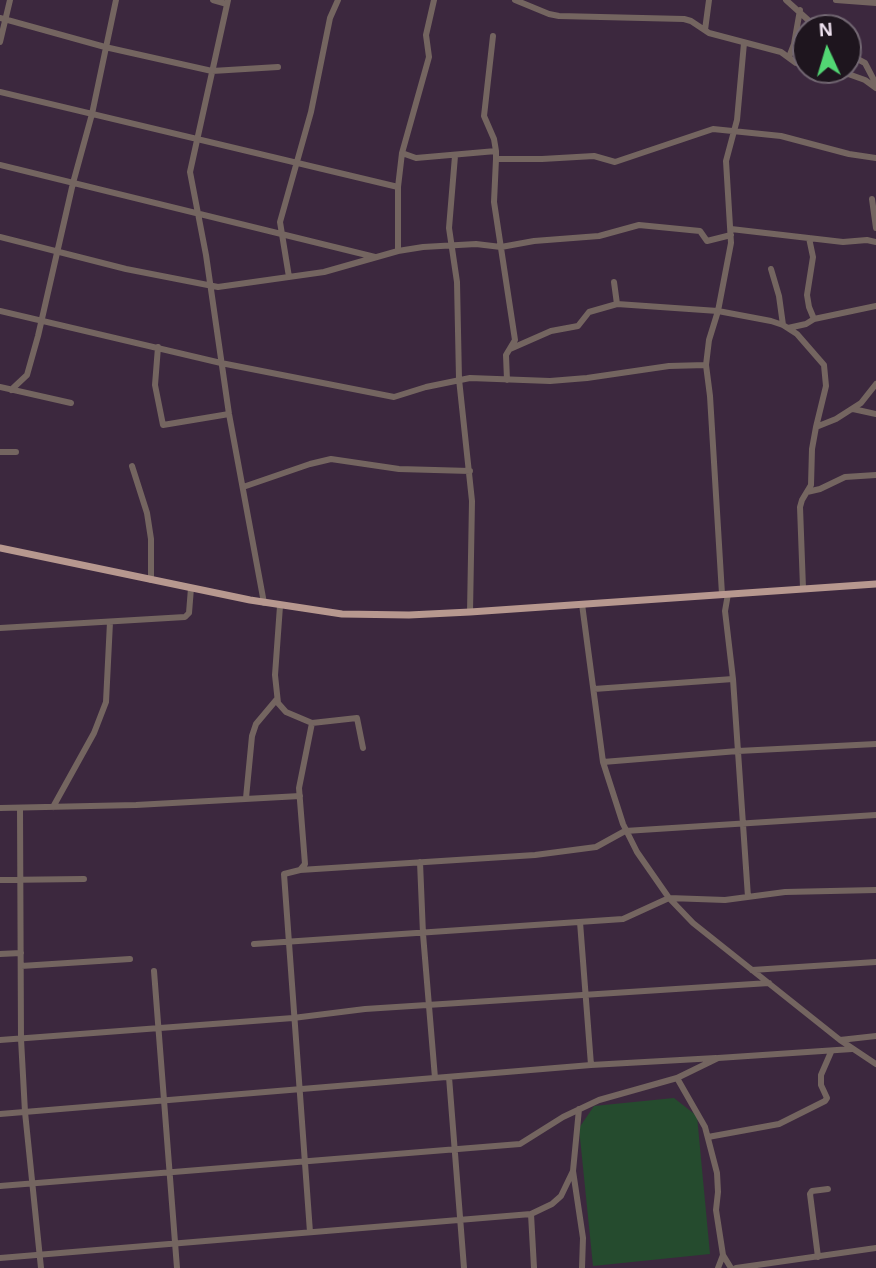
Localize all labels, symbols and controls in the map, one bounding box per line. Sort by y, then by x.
north arrow [792,14,862,84]
text: N [818,19,833,41]

